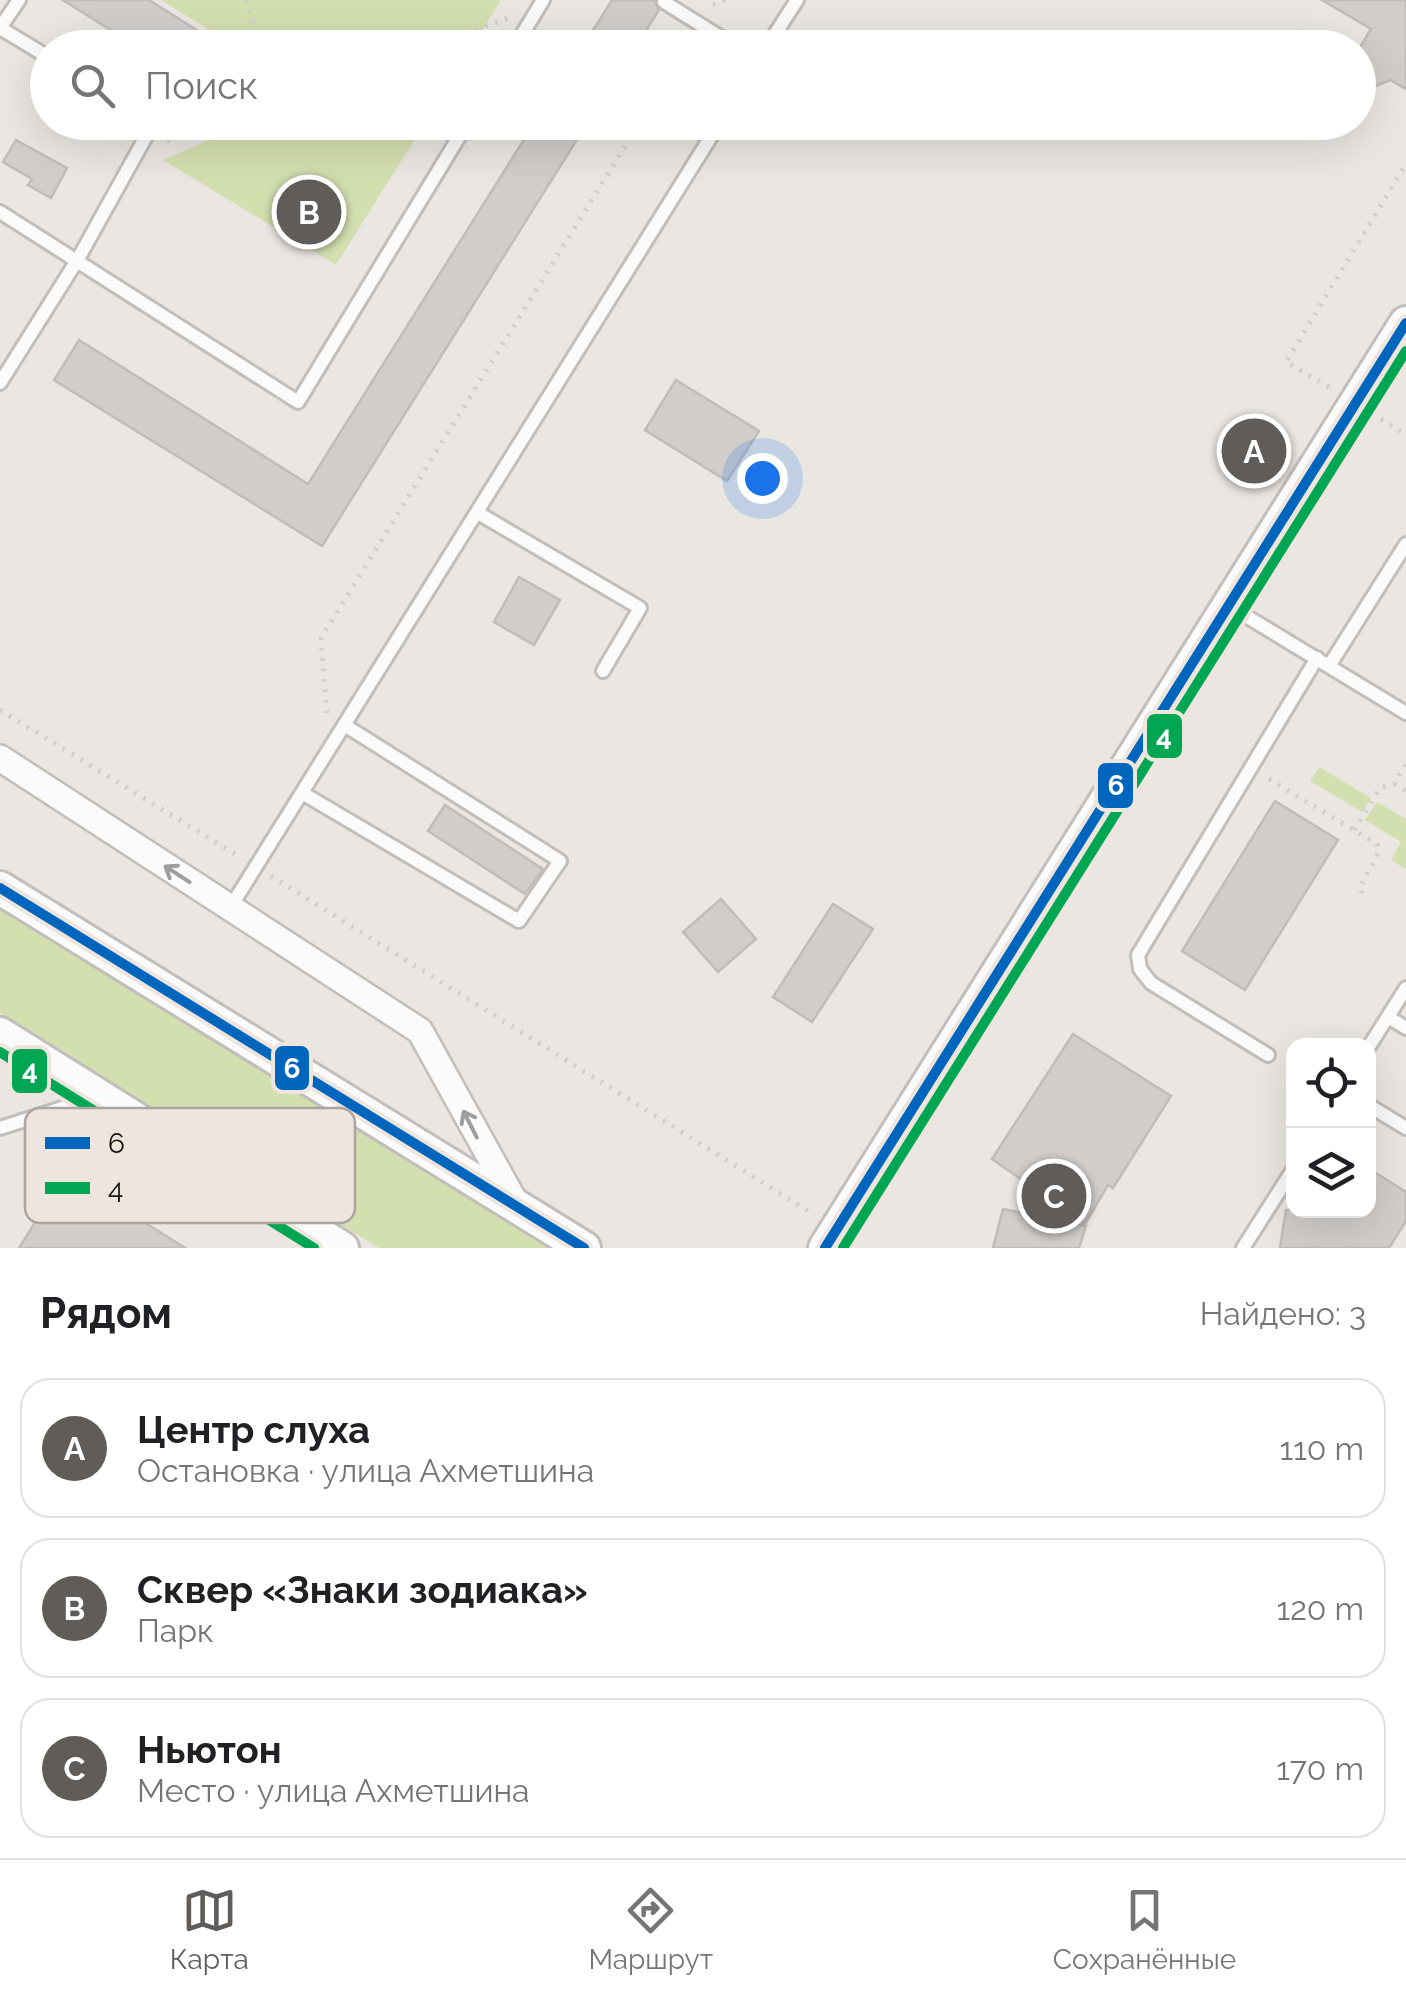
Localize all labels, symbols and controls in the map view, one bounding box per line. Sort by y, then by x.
search box [30,30,1376,140]
icon: search [65,58,120,113]
text: Поиск [145,63,258,108]
pin: B [276,174,342,250]
pin: A [1222,414,1286,488]
your location [737,453,788,504]
line badge: 4 [1145,712,1184,760]
text: 4 [1156,720,1172,753]
line badge: 6 [1096,761,1135,810]
text: 6 [1108,769,1125,802]
one-way arrow [163,863,192,884]
map controls [1286,1038,1376,1218]
button: locate [1286,1038,1376,1128]
line badge: 6 [273,1044,311,1092]
line badge: 4 [10,1047,49,1095]
text: 6 [284,1052,301,1085]
text: 4 [22,1054,38,1087]
legend [25,1108,355,1223]
one-way arrow [460,1109,479,1139]
text: 6 [108,1127,125,1160]
button: layers [1286,1128,1376,1218]
pin: C [1022,1158,1086,1234]
text: 4 [108,1172,123,1205]
text: Рядом [40,1289,172,1338]
text: Найдено: 3 [1200,1295,1366,1332]
text: Центр слуха [137,1407,370,1452]
text: A [64,1430,85,1467]
text: 110 m [1279,1430,1364,1467]
text: Остановка · улица Ахметшина [137,1452,594,1489]
text: Сквер «Знаки зодиака» [137,1567,588,1612]
text: B [64,1590,85,1627]
text: 120 m [1276,1590,1364,1627]
text: Парк [137,1612,214,1649]
text: Ньютон [137,1727,282,1772]
text: C [64,1750,85,1787]
text: 170 m [1276,1750,1364,1787]
text: Место · улица Ахметшина [137,1772,530,1809]
tab: Карта [170,1883,249,1976]
tab: Маршрут [588,1883,713,1976]
tab: Сохранённые [1053,1883,1236,1976]

